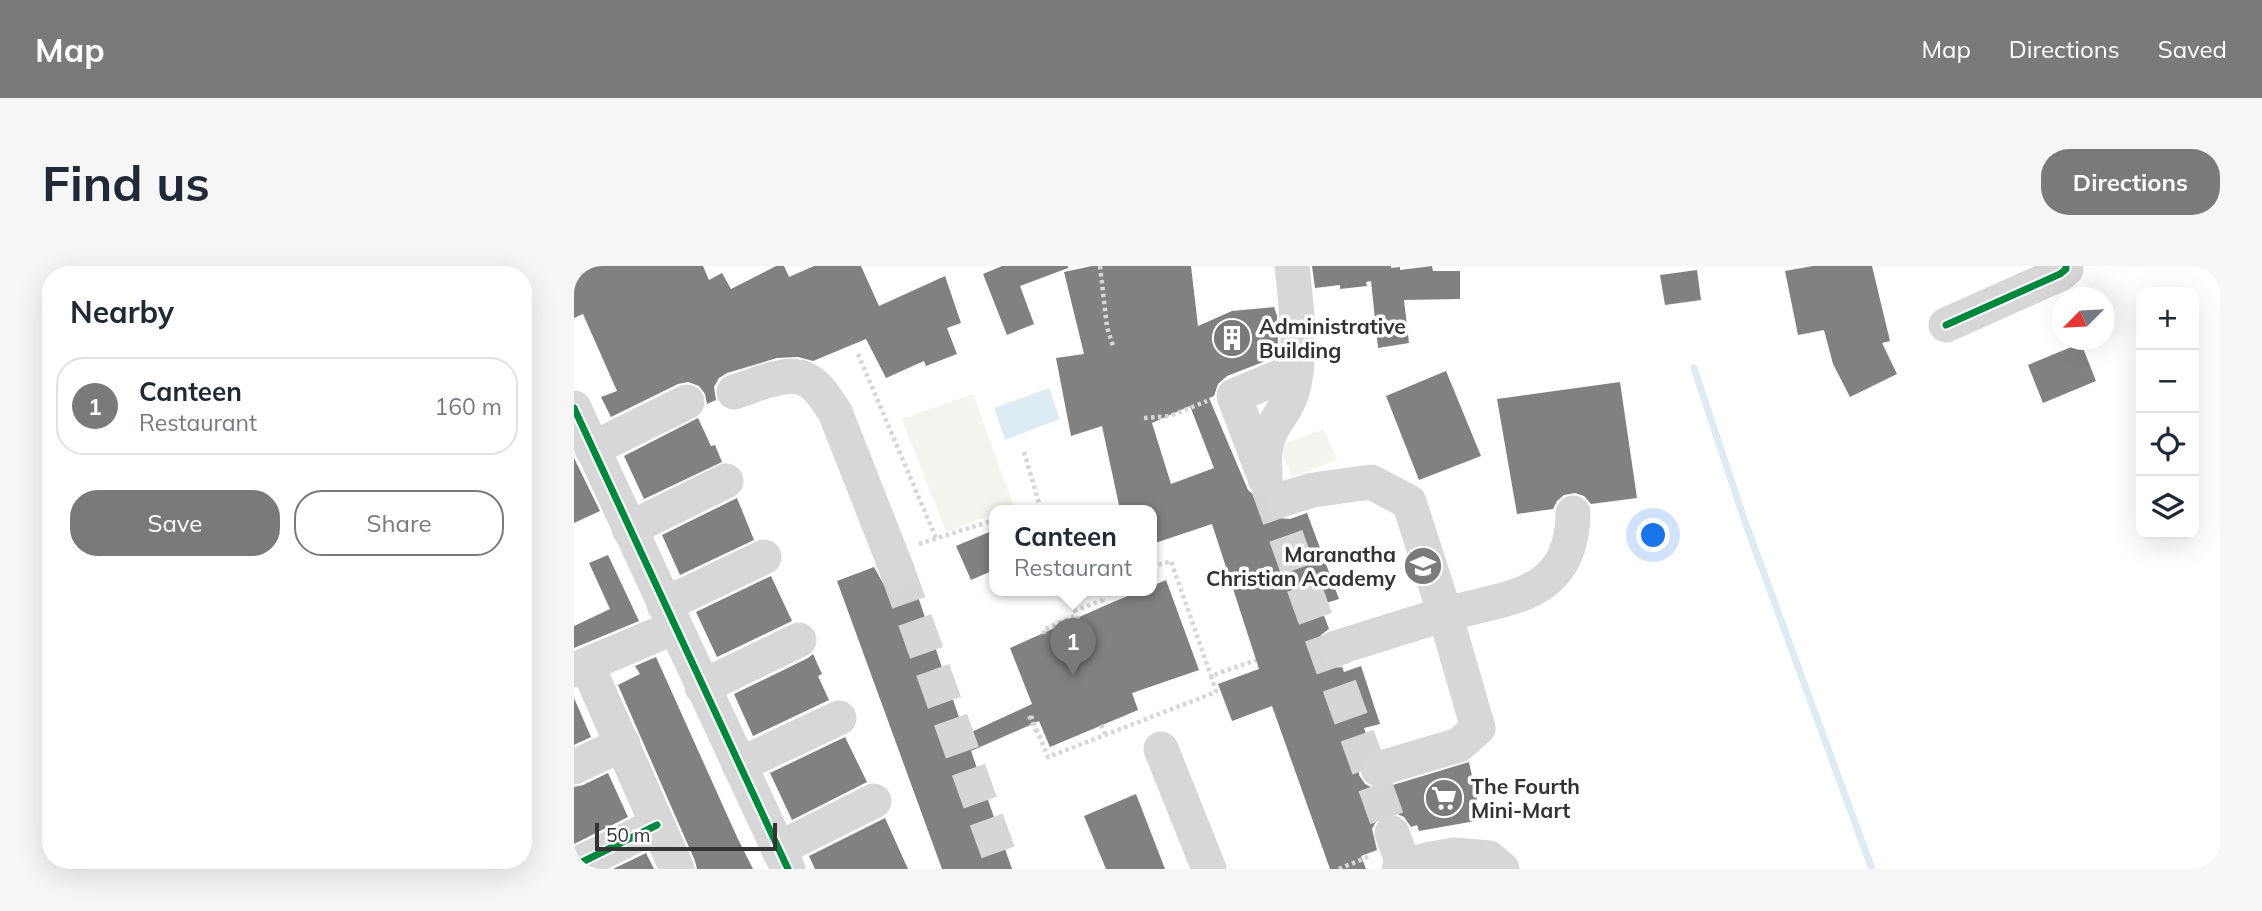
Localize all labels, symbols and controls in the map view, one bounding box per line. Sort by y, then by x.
text: Map [35,29,105,70]
text: Map [1921,34,1971,64]
text: Directions [2009,34,2120,64]
text: Saved [2158,34,2227,64]
button: Directions [2041,149,2220,215]
text: Find us [42,152,210,213]
north arrow [2052,287,2115,350]
map controls [2136,287,2199,539]
button: + [2136,287,2199,350]
text: Nearby [70,293,174,331]
place label: Administrative Building [1259,313,1406,363]
building icon: Administrative Building [1211,317,1253,359]
button: − [2136,350,2199,413]
text: Canteen [139,375,242,408]
text: 1 [88,392,102,421]
text: 160 m [434,392,502,421]
text: Restaurant [139,408,257,437]
button: locate [2136,413,2199,476]
button: layers [2136,476,2199,539]
button: Save [70,490,280,556]
button: Share [294,490,504,556]
popup [989,505,1157,596]
your location [1636,518,1670,552]
text: Canteen [1014,520,1117,553]
place label: Maranatha Christian Academy [1206,541,1397,591]
school or university icon: Maranatha Christian Academy [1402,545,1444,587]
text: Restaurant [1014,553,1132,582]
pin: 1 [1050,618,1096,676]
place label: The Fourth Mini-Mart [1471,773,1580,823]
supermarket icon: The Fourth Mini-Mart [1423,777,1465,819]
scale bar [595,820,777,852]
text: 50 m [606,823,650,847]

